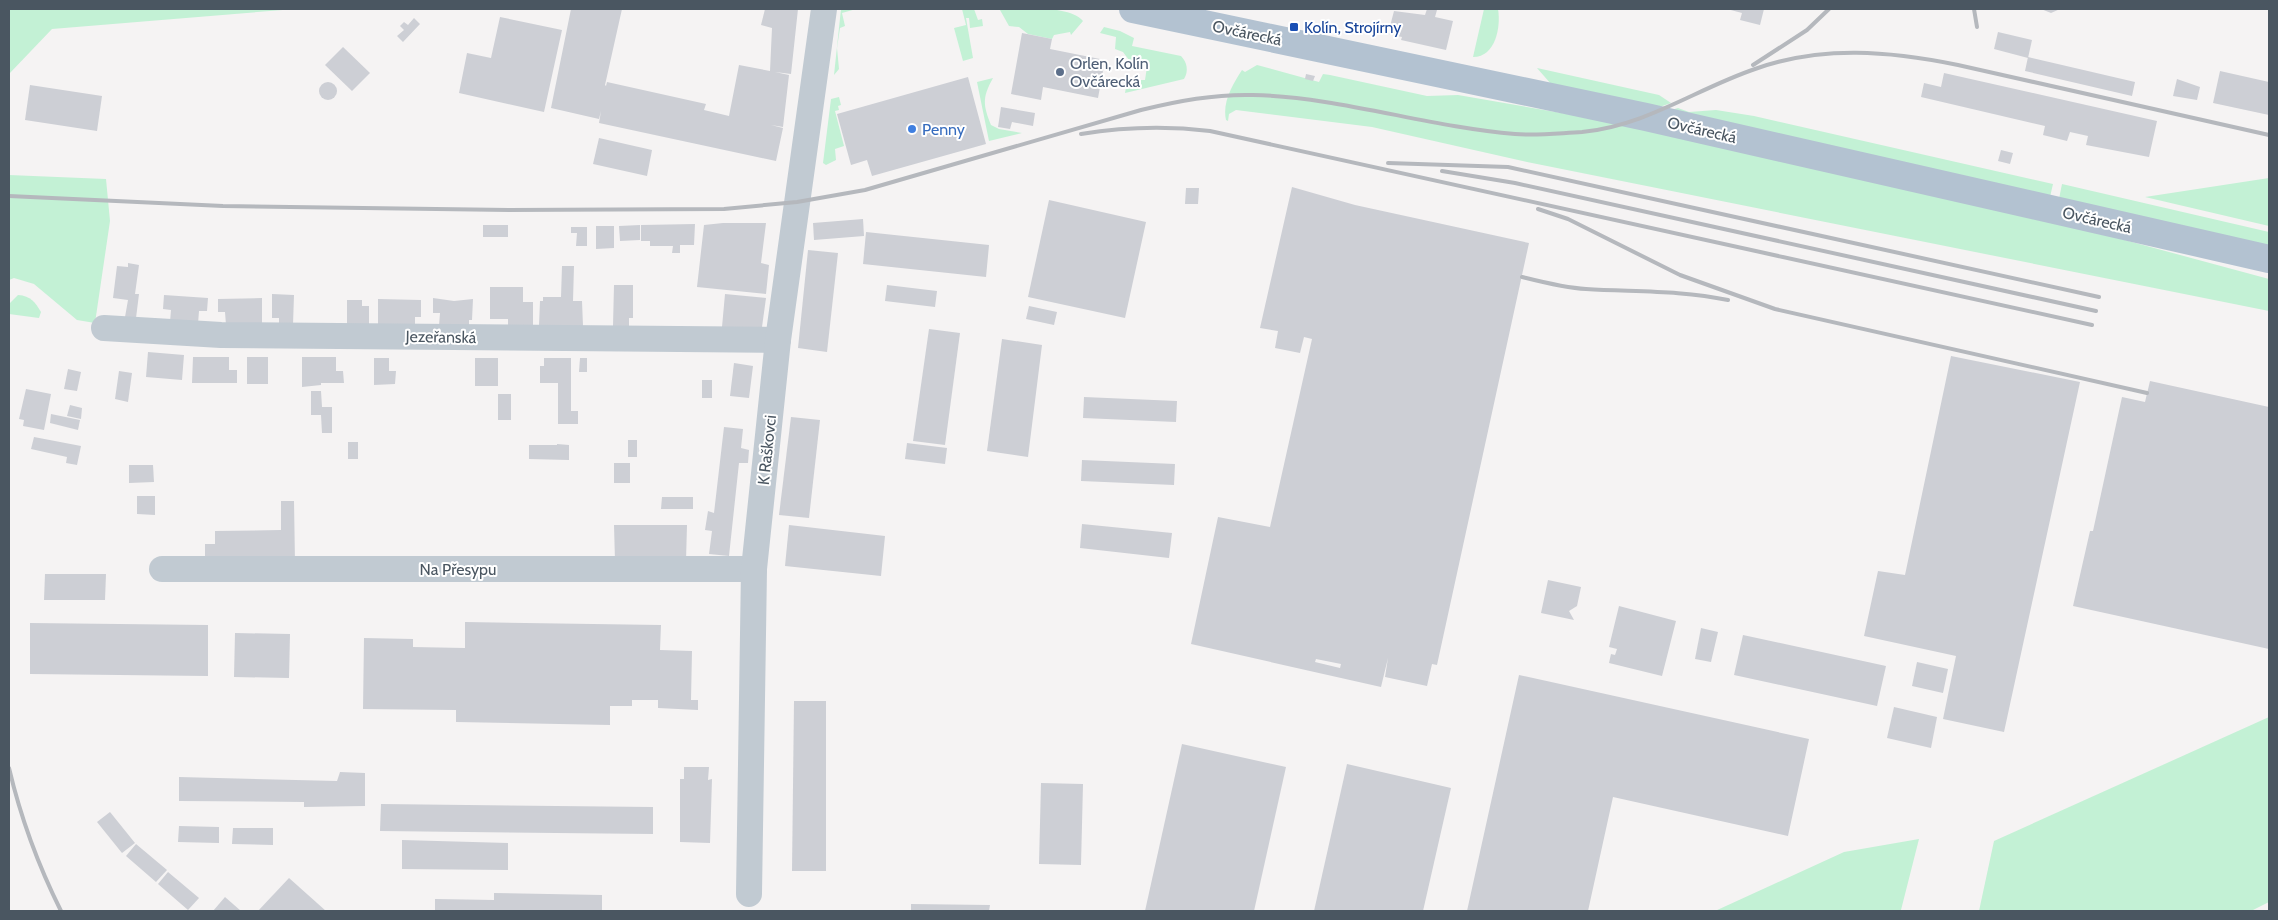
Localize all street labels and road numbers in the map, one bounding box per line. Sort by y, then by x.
street label: Ovčárecká [1211,16,1284,50]
street label: Ovčárecká [1666,113,1739,147]
street label: Ovčárecká [2061,203,2134,237]
street label: Jezeřanská [405,327,477,347]
street label: K Raškovci [754,414,780,486]
street label: Na Přesypu [420,560,496,579]

